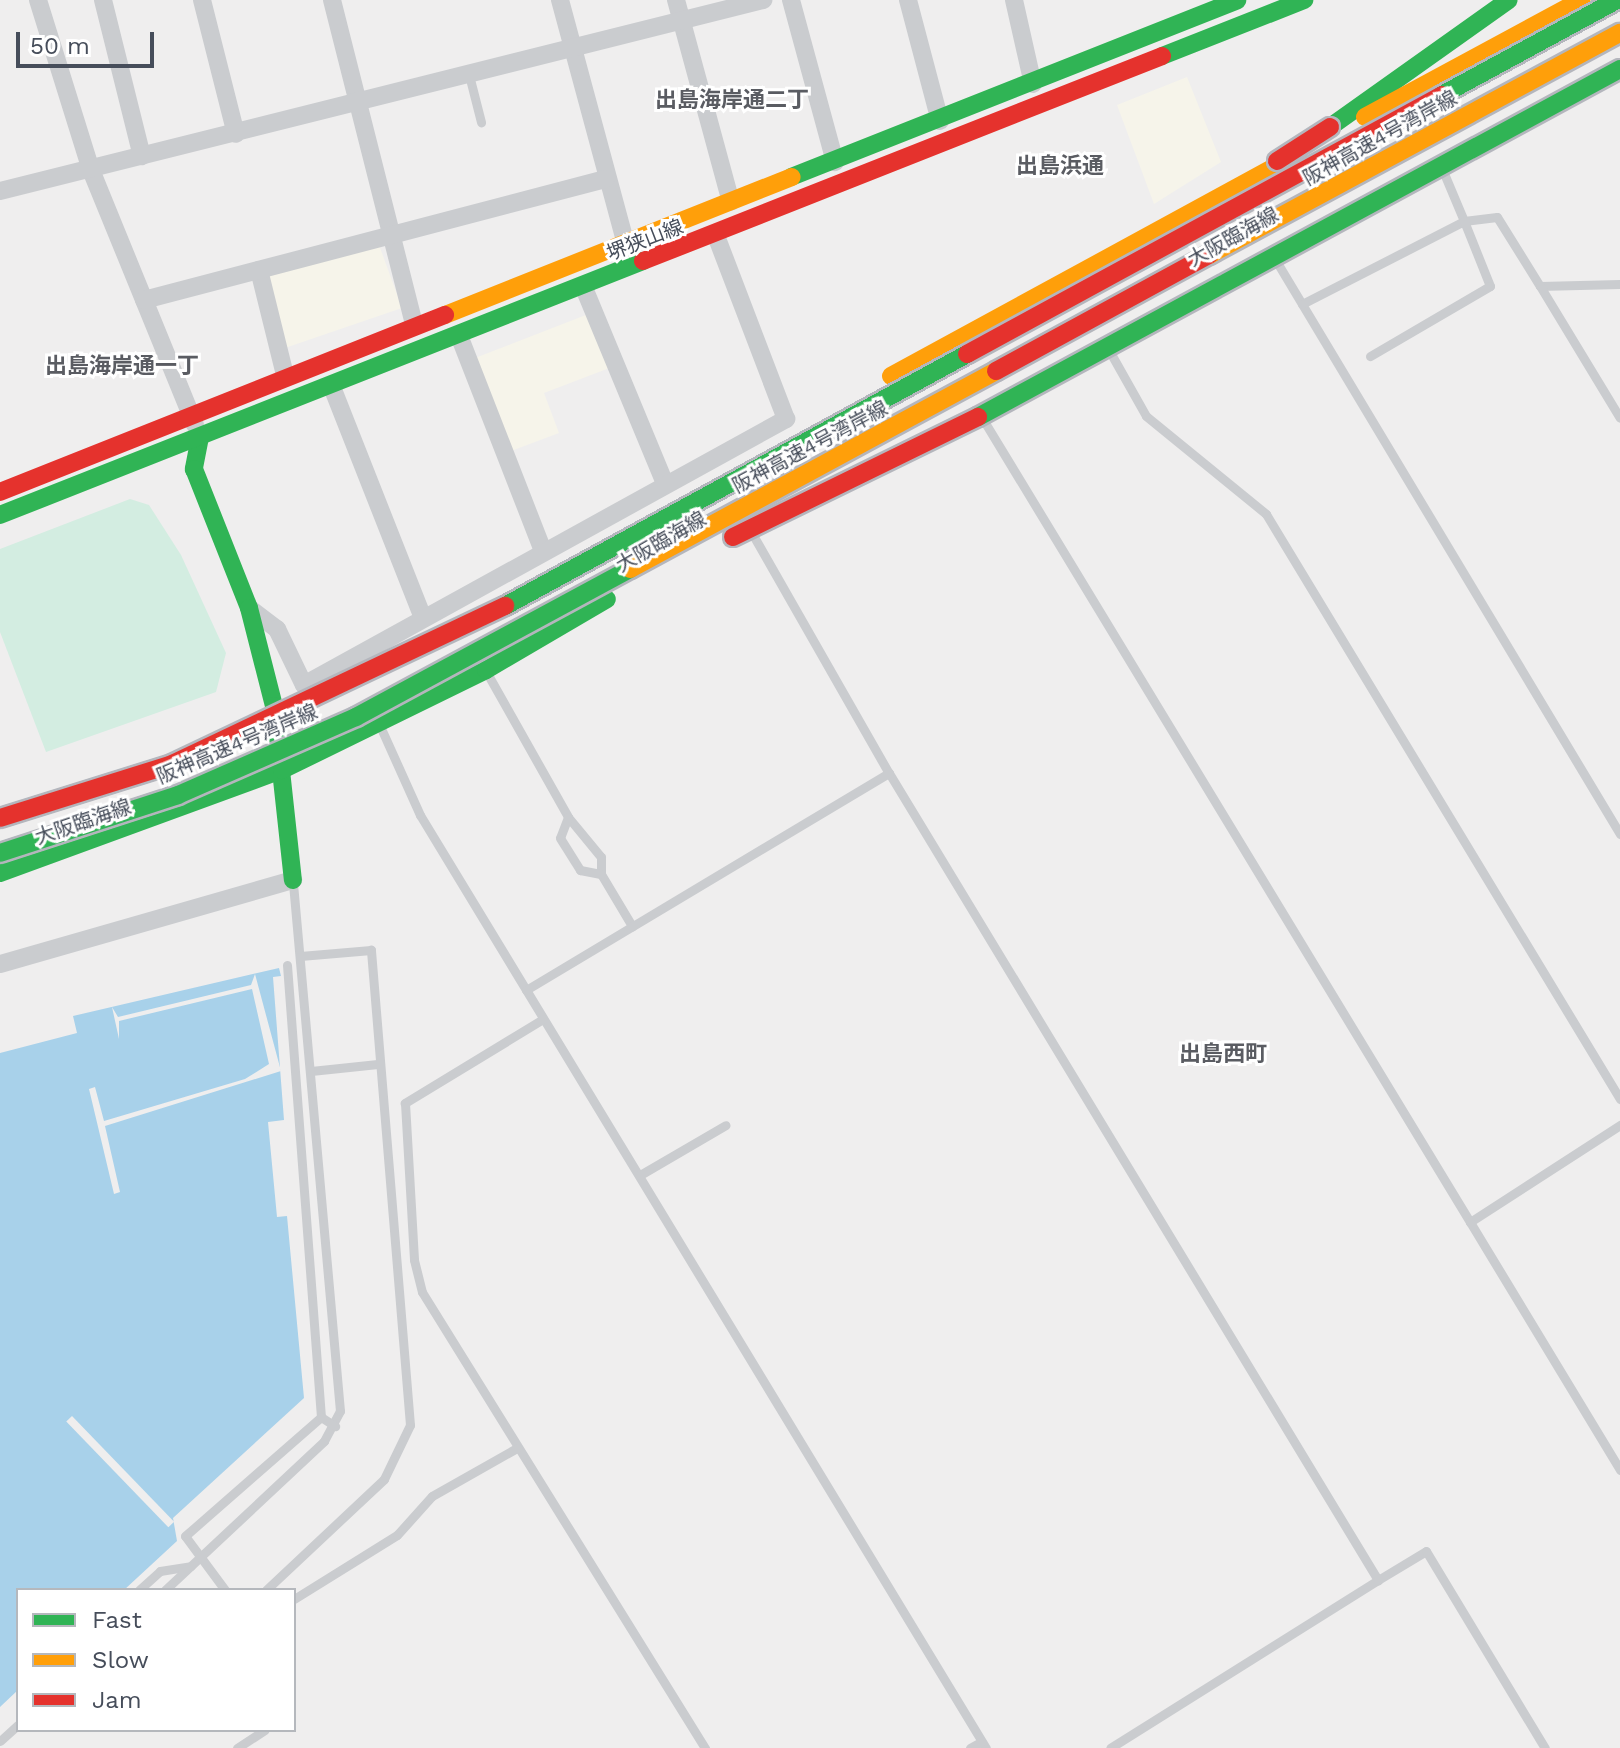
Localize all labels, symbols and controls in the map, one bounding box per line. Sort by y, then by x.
scale bar [20,16,158,66]
text: 50 m [30,32,90,60]
street label: 阪神高速4号湾岸線 [1299,86,1461,190]
district label: 出島海岸通二丁 [655,87,809,113]
district label: 出島浜通 [1016,153,1104,179]
street label: 大阪臨海線 [1183,202,1283,272]
street label: 堺狭山線 [603,214,687,266]
district label: 出島海岸通一丁 [45,353,199,379]
street label: 阪神高速4号湾岸線 [728,396,892,498]
street label: 大阪臨海線 [612,507,710,577]
street label: 阪神高速4号湾岸線 [153,699,321,789]
street label: 大阪臨海線 [32,794,134,850]
district label: 出島西町 [1179,1041,1267,1067]
legend [16,1588,296,1732]
text: Fast [92,1606,142,1634]
text: Slow [92,1646,149,1674]
text: Jam [92,1686,142,1714]

